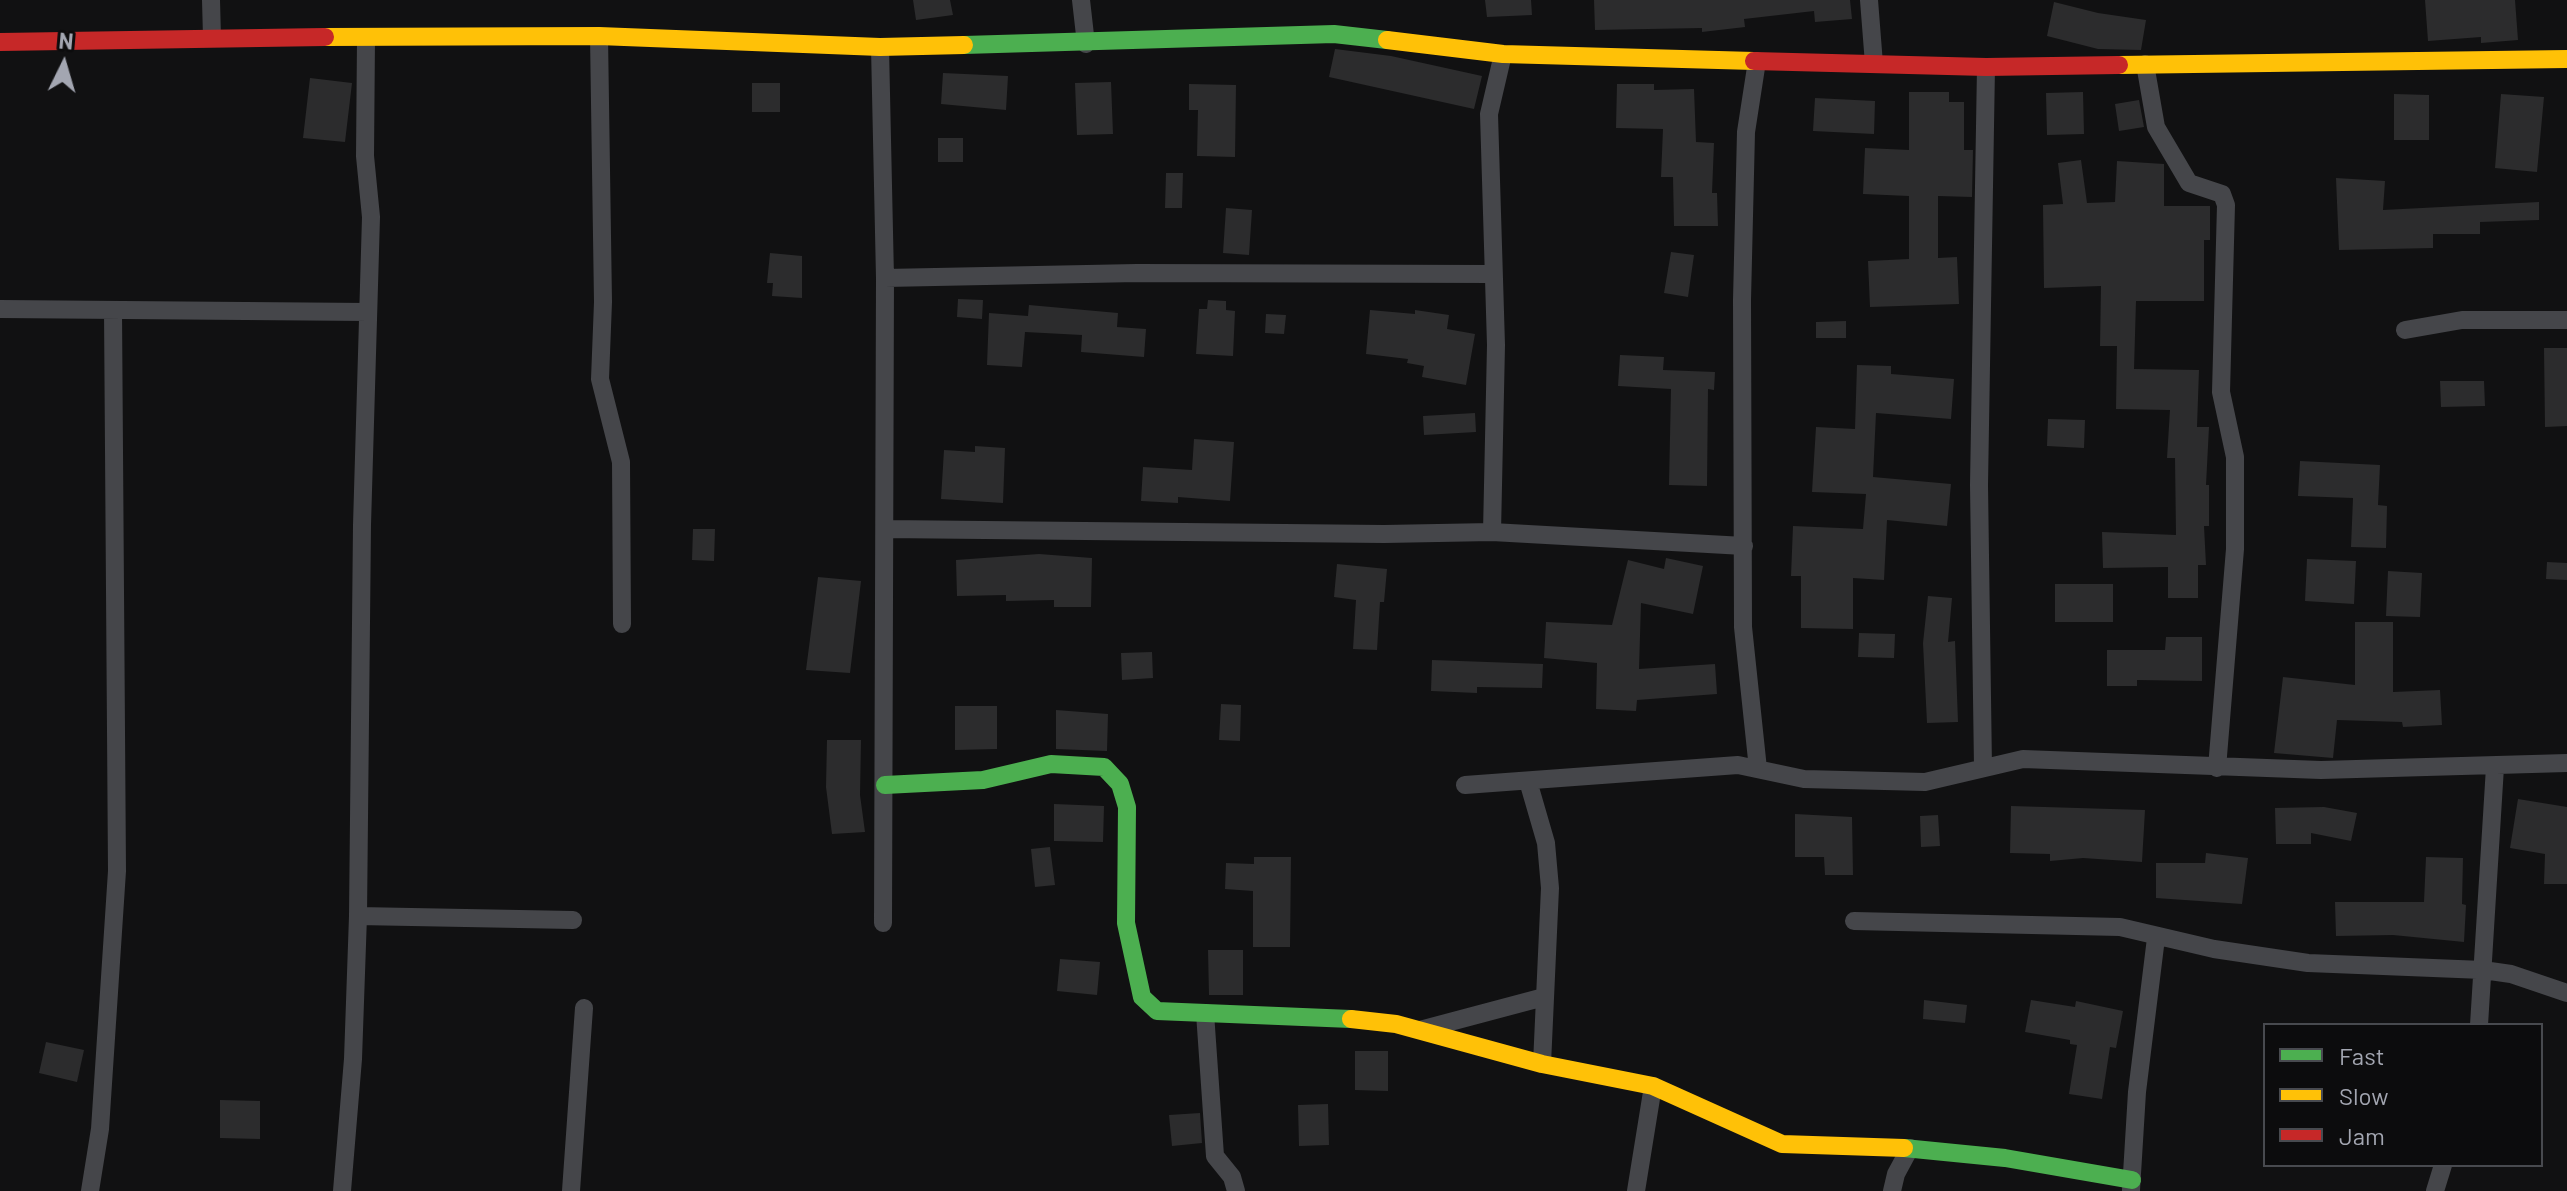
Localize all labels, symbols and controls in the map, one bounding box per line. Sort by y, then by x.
north arrow [24,24,104,104]
text: N [58,27,75,54]
legend [2263,1023,2543,1167]
text: Fast [2339,1041,2384,1070]
text: Slow [2339,1081,2388,1110]
text: Jam [2339,1121,2385,1150]

